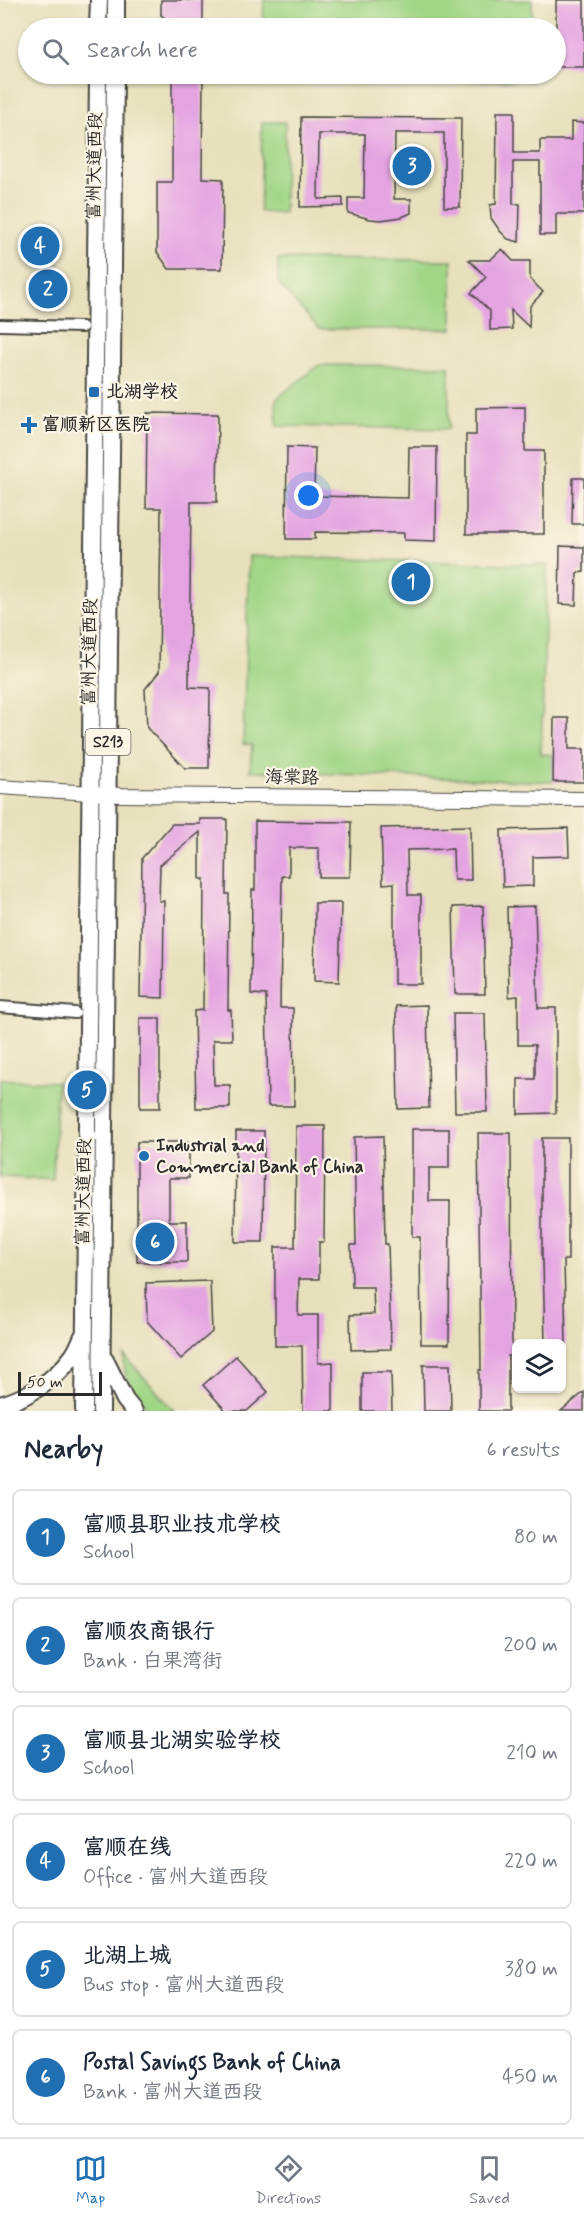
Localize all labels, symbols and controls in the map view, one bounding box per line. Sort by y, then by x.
search box [18,18,566,84]
icon: search [39,35,72,68]
text: Search here [87,37,198,65]
street label: 富州大道西段 [82,112,108,220]
pin: 3 [392,144,432,188]
pin: 4 [20,224,60,268]
pin: 2 [28,266,68,312]
place label: 北湖学校 [106,380,178,404]
marker: 北湖学校 [87,385,101,399]
place label: 富顺新区医院 [42,413,150,437]
marker: 富顺新区医院 [20,416,38,434]
your location [294,481,323,510]
pin: 1 [392,560,430,604]
street label: 富州大道西段 [77,598,103,706]
road number: S213 [86,729,130,755]
street label: 海棠路 [265,766,319,790]
pin: 5 [68,1068,106,1112]
place label: Industrial and Commercial Bank of China [156,1134,364,1179]
street label: 富州大道西段 [71,1138,97,1246]
marker: Industrial and Commercial Bank of China [137,1149,151,1163]
pin: 6 [136,1220,174,1264]
map controls [512,1339,566,1393]
button: layers [512,1339,566,1393]
scale bar [18,1369,102,1396]
text: 50 m [27,1372,63,1393]
text: Nearby [24,1433,103,1467]
text: 6 results [487,1437,560,1464]
text: 富顺县职业技术学校 [83,1511,281,1539]
text: 1 [41,1524,50,1551]
text: 80 m [514,1524,558,1551]
text: School [83,1539,135,1566]
text: 富顺农商银行 [83,1618,215,1646]
text: 2 [41,1632,50,1659]
text: 200 m [503,1632,558,1659]
text: Bank · 白果湾街 [83,1648,223,1675]
text: 富顺县北湖实验学校 [83,1727,281,1755]
text: 3 [41,1740,50,1767]
text: 210 m [506,1740,558,1767]
text: School [83,1755,135,1782]
text: 富顺在线 [83,1834,171,1862]
text: 4 [40,1848,51,1875]
text: 220 m [504,1848,558,1875]
text: Office · 富州大道西段 [83,1864,268,1891]
text: 北湖上城 [83,1942,171,1970]
text: 5 [40,1956,52,1983]
text: 380 m [505,1956,558,1983]
text: Bus stop · 富州大道西段 [83,1972,285,1999]
text: Postal Savings Bank of China [83,2049,341,2077]
text: 6 [40,2064,51,2091]
text: 450 m [502,2064,558,2091]
text: Bank · 富州大道西段 [83,2079,263,2106]
tab: Map [74,2152,107,2209]
tab: Directions [255,2152,321,2209]
tab: Saved [469,2152,510,2209]

